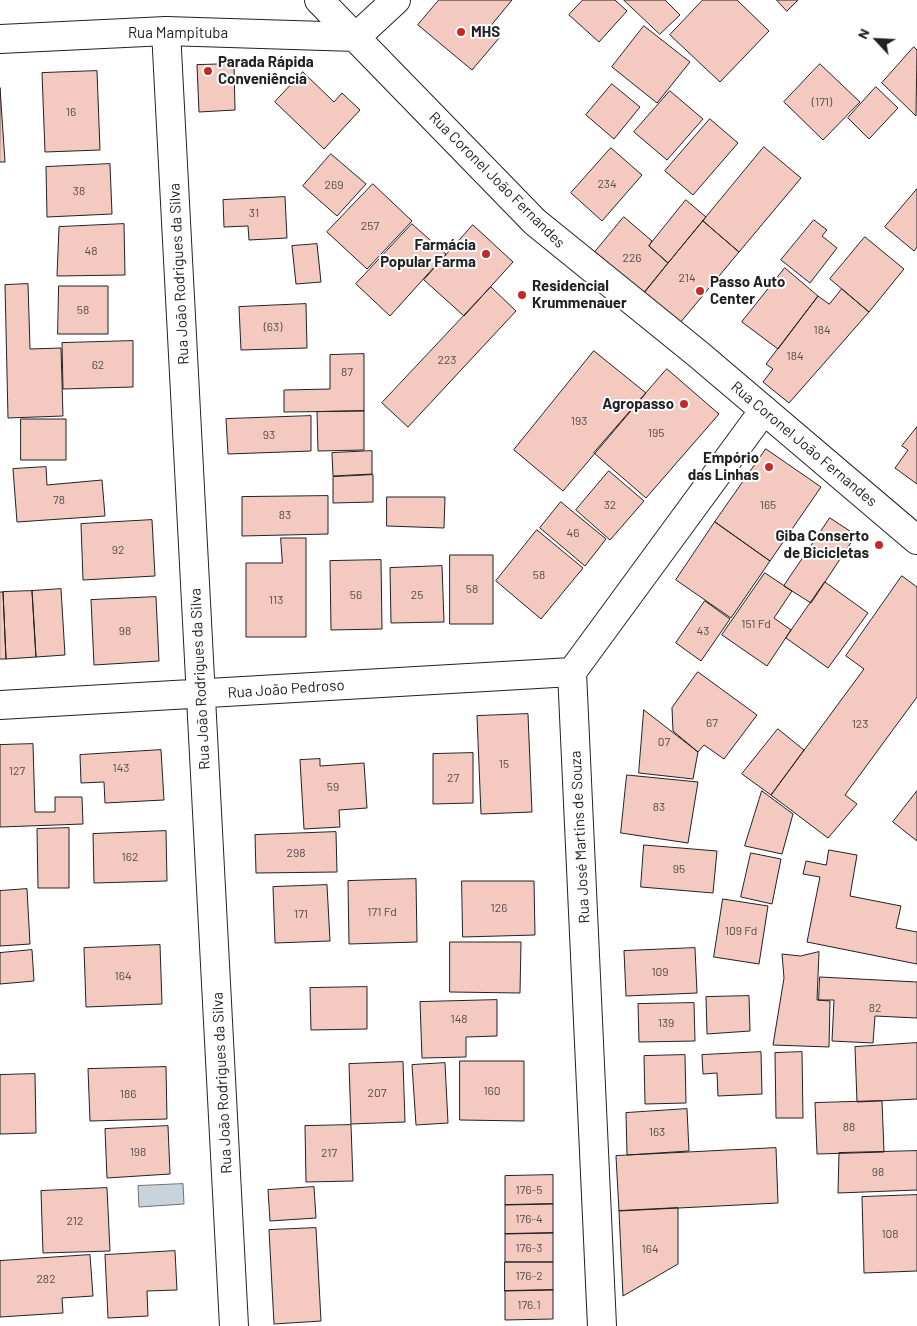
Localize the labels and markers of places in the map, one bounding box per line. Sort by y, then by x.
place label: MHS [471,23,500,41]
marker: MHS [455,26,467,38]
place label: Parada Rápida Conveniência [218,53,314,88]
marker: Parada Rápida Conveniência [202,65,214,77]
place label: Farmácia Popular Farma [380,236,476,271]
marker: Farmácia Popular Farma [480,248,492,260]
place label: Passo Auto Center [710,273,785,308]
place label: Residencial Krummenauer [532,277,627,312]
marker: Passo Auto Center [694,285,706,297]
marker: Residencial Krummenauer [516,289,528,301]
place label: Agropasso [602,395,674,413]
marker: Agropasso [678,398,690,410]
place label: Empório das Linhas [688,449,759,484]
marker: Empório das Linhas [763,461,775,473]
place label: Giba Conserto de Bicicletas [775,527,869,562]
marker: Giba Conserto de Bicicletas [873,539,885,551]

